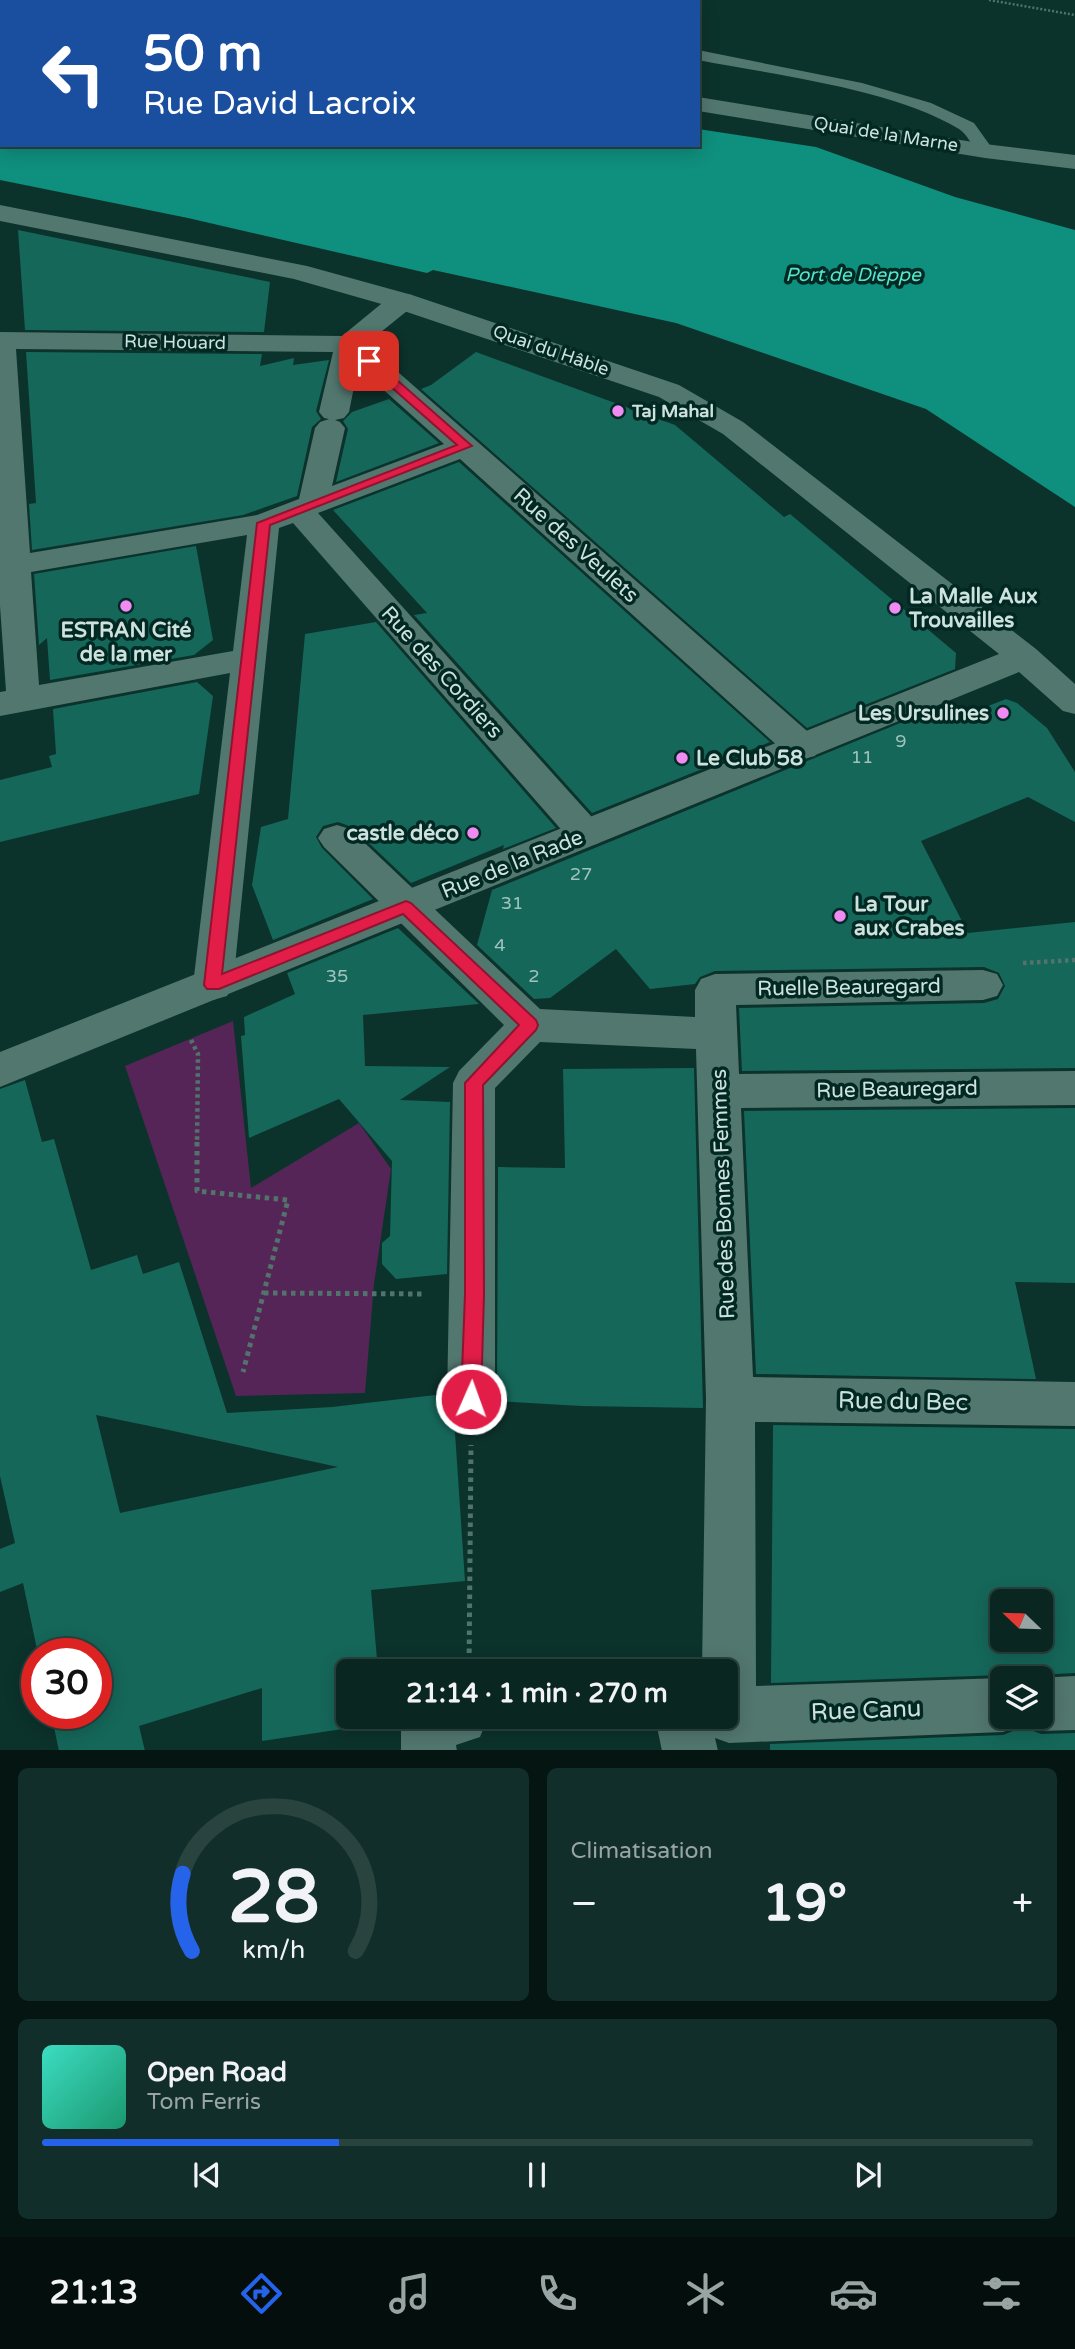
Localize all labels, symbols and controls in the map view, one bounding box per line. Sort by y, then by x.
text: 50 m [143,25,262,84]
icon: left [28,28,119,119]
text: Rue David Lacroix [143,85,417,123]
street label: Quai de la Marne [812,112,960,156]
water label: Port de Dieppe [785,264,922,286]
street label: Quai du Hâble [490,320,612,380]
street label: Rue Houard [124,330,226,354]
pin [339,331,399,391]
icon: arrive [350,342,388,380]
place label: Taj Mahal [631,400,714,422]
marker: Taj Mahal [610,403,626,419]
street label: Rue des Veulets [508,483,643,608]
place label: La Malle Aux Trouvailles [908,584,1038,633]
marker: ESTRAN Cité de la mer [118,598,134,614]
marker: La Malle Aux Trouvailles [887,600,903,616]
street label: Rue des Cordiers [376,601,507,744]
place label: ESTRAN Cité de la mer [61,618,192,667]
place label: Les Ursulines [858,701,989,726]
marker: Les Ursulines [995,705,1011,721]
house number: 9 [895,730,907,752]
place label: Le Club 58 [696,746,803,771]
house number: 11 [851,746,873,768]
marker: Le Club 58 [674,750,690,766]
place label: castle déco [346,821,459,846]
street label: Rue de la Rade [438,825,587,904]
marker: castle déco [465,825,481,841]
house number: 27 [570,863,592,885]
house number: 31 [501,892,523,914]
place label: La Tour aux Crabes [854,892,965,941]
marker: La Tour aux Crabes [832,908,848,924]
house number: 4 [494,934,506,956]
house number: 35 [326,965,348,987]
house number: 2 [528,965,540,987]
street label: Ruelle Beauregard [757,973,941,1002]
street label: Rue des Bonnes Femmes [707,1068,740,1320]
street label: Rue Beauregard [816,1076,978,1103]
position arrow [434,1362,508,1436]
street label: Rue du Bec [838,1386,968,1417]
north arrow [990,1589,1054,1652]
map controls [990,1589,1053,1729]
speed limit sign: 30 [21,1638,112,1729]
button: layers [990,1666,1053,1729]
text: 21:14 · 1 min · 270 m [406,1678,668,1709]
street label: Rue Canu [810,1694,922,1727]
text: Climatisation [571,1837,712,1865]
text: 28 [228,1854,319,1942]
text: 19° [762,1872,847,1935]
text: − [571,1881,598,1927]
text: + [1012,1881,1033,1927]
text: km/h [242,1934,305,1964]
text: Open Road [147,2057,287,2088]
text: Tom Ferris [147,2088,261,2116]
icon: previous [188,2156,226,2194]
icon: pause [518,2156,556,2194]
icon: next [849,2156,887,2194]
icon: directions [237,2269,286,2318]
icon: music [385,2269,434,2318]
icon: phone [533,2269,582,2318]
icon: climate [681,2269,730,2318]
icon: car [829,2269,878,2318]
icon: filters [977,2269,1026,2318]
text: 21:13 [49,2274,138,2312]

